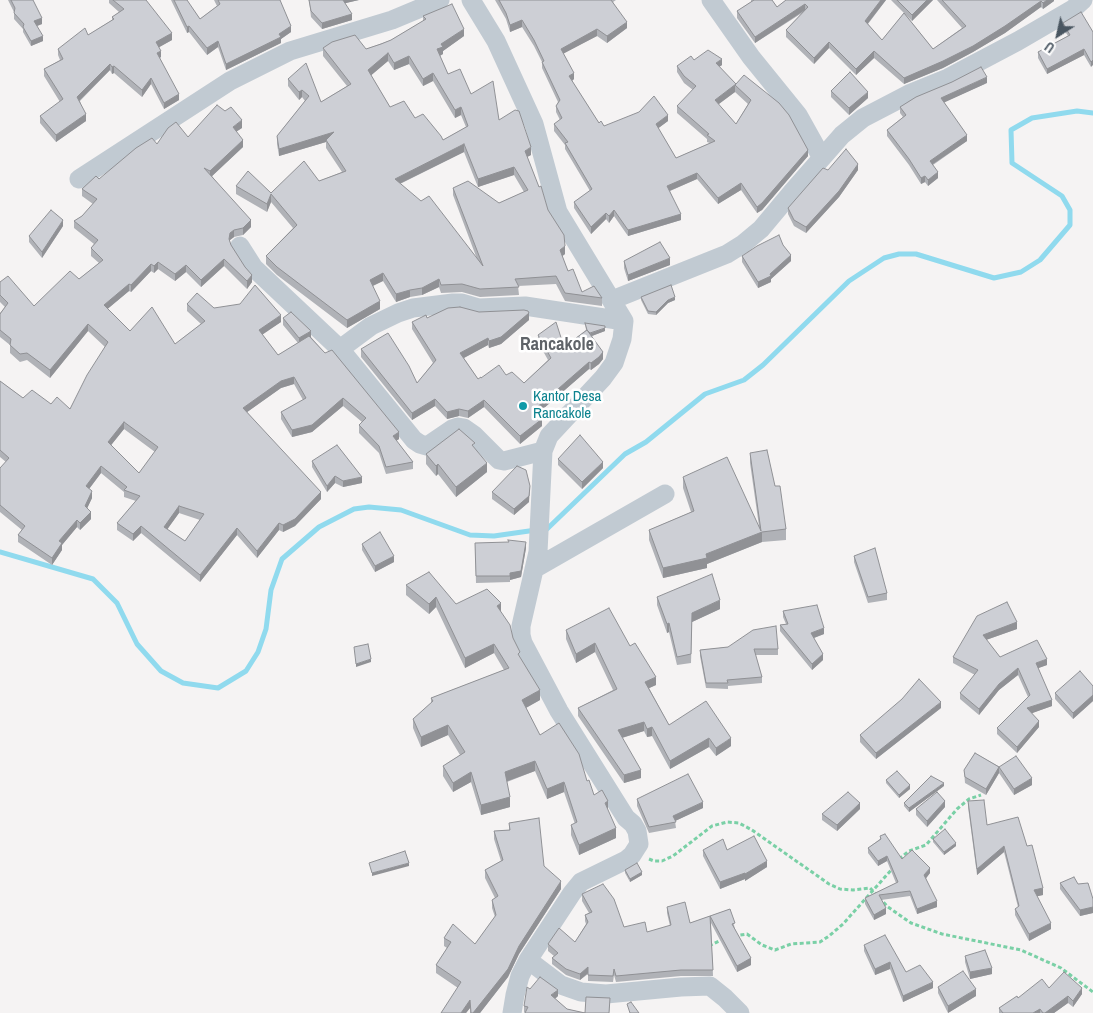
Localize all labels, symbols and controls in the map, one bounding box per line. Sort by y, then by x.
north arrow [1033,10,1083,60]
text: U [1041,38,1058,57]
district label: Rancakole [520,334,594,356]
place label: Kantor Desa Rancakole [533,388,601,423]
marker: Kantor Desa Rancakole [517,400,529,412]

